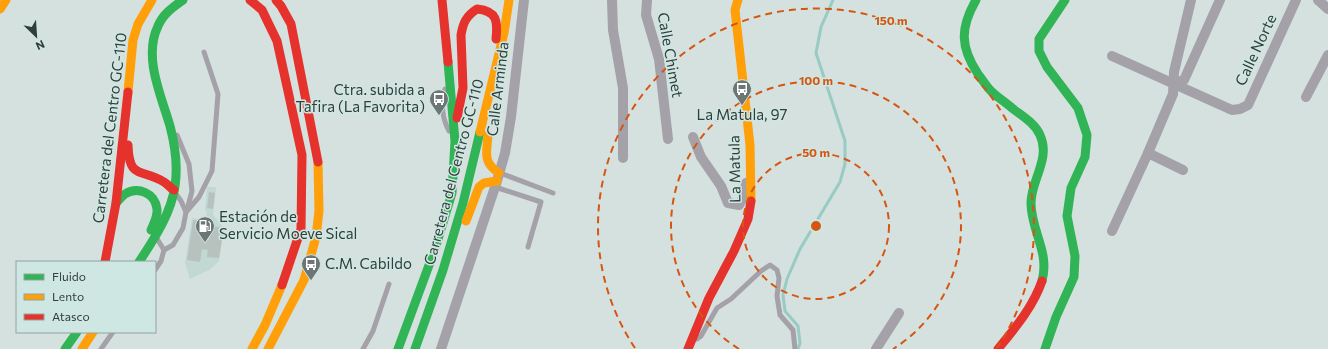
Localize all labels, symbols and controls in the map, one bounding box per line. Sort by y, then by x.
street label: Calle Chimet [655,11,687,99]
street label: Calle Norte [1231,11,1280,88]
text: 150 m [874,13,908,27]
north arrow [16,16,56,56]
street label: Carretera del Centro GC-110 [88,32,130,224]
text: N [34,38,47,53]
street label: Calle Arminda [482,41,512,137]
text: 100 m [799,73,833,87]
street label: Carretera del Centro GC-110 [420,77,487,267]
bus stop icon: La Matula, 97 [731,78,753,106]
place label: Ctra. subida a Tafira (La Favorita) [295,80,425,115]
bus stop icon: Ctra. subida a Tafira (La Favorita) [428,88,450,116]
place label: La Matula, 97 [697,105,787,123]
street label: La Matula [724,135,744,203]
text: 50 m [802,145,830,159]
place label: Estación de Servicio Moeve Sical [219,207,357,242]
fuel station icon: Estación de Servicio Moeve Sical [194,215,216,243]
centre of rings [809,219,823,233]
bus stop icon: C.M. Cabildo [300,253,322,281]
place label: C.M. Cabildo [325,254,412,272]
legend [16,261,156,333]
text: Fluido [52,269,86,283]
text: Lento [52,289,84,303]
text: Atasco [52,309,90,323]

